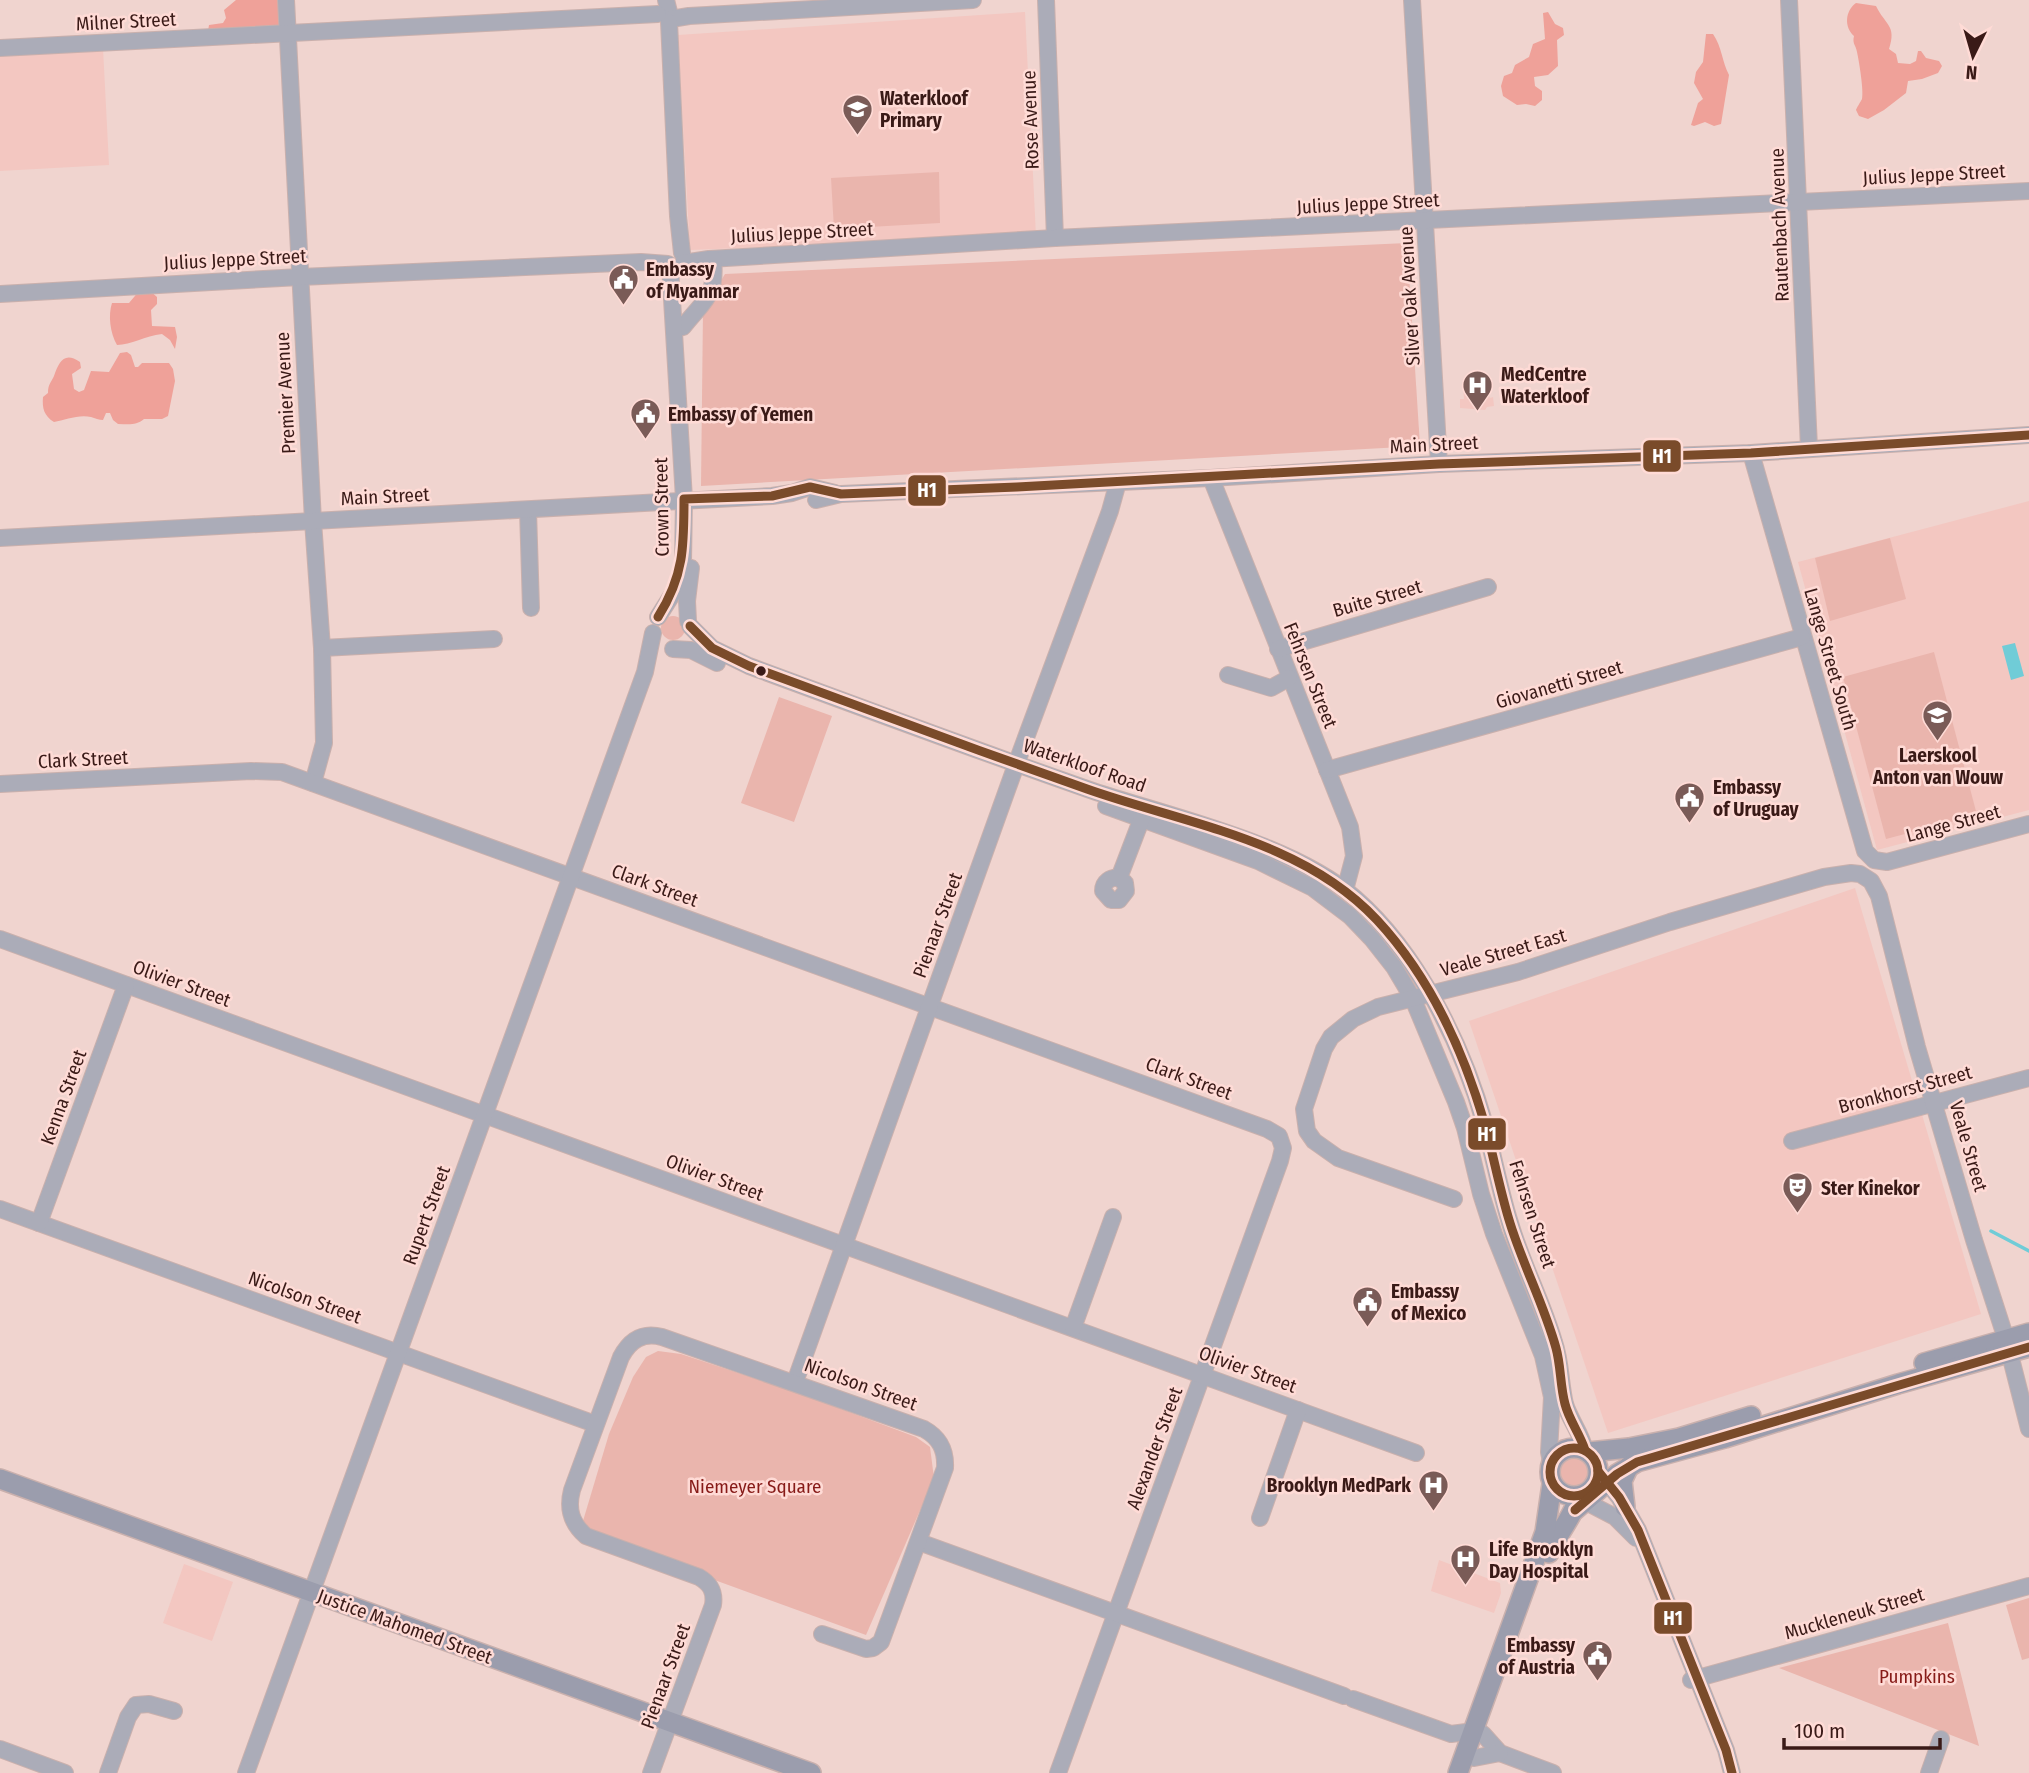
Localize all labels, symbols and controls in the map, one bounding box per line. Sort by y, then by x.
street label: Milner Street [75,7,178,36]
north arrow [1938,21,2008,91]
text: N [1965,60,1978,84]
street label: Rose Avenue [1017,70,1044,170]
place label: Waterkloof Primary [880,87,970,132]
school or university icon: Waterkloof Primary [840,92,874,136]
street label: Rautenbach Avenue [1765,148,1794,302]
street label: Julius Jeppe Street [1862,159,2007,190]
street label: Julius Jeppe Street [1296,188,1441,219]
street label: Julius Jeppe Street [730,217,875,248]
street label: Silver Oak Avenue [1394,226,1425,366]
street label: Julius Jeppe Street [163,244,308,275]
place label: Embassy of Myanmar [646,258,740,303]
public building icon: Embassy of Myanmar [606,263,640,307]
street label: Premier Avenue [271,331,300,455]
place label: MedCentre Waterkloof [1501,363,1591,408]
hospital icon: MedCentre Waterkloof [1461,368,1495,412]
public building icon: Embassy of Yemen [628,397,662,441]
place label: Embassy of Yemen [668,403,813,426]
street label: Main Street [1389,431,1480,458]
line badge: H1 [1642,439,1682,473]
text: H1 [1652,445,1672,468]
street label: Crown Street [649,456,674,557]
line badge: H1 [907,474,947,507]
text: H1 [917,479,937,502]
street label: Main Street [340,483,431,510]
street label: Buite Street [1330,575,1425,622]
street label: Lange Street South [1799,585,1862,733]
street label: Fehrsen Street [1279,619,1342,732]
street label: Giovanetti Street [1493,655,1626,714]
unlabelled marker [754,664,768,678]
school or university icon: Laerskool Anton van Wouw [1921,699,1955,743]
street label: Waterkloof Road [1020,734,1149,797]
place label: Laerskool Anton van Wouw [1872,744,2003,789]
street label: Clark Street [37,746,130,773]
place label: Embassy of Uruguay [1713,776,1800,821]
public building icon: Embassy of Uruguay [1673,781,1707,825]
street label: Lange Street [1903,800,2004,847]
street label: Clark Street [608,859,702,912]
street label: Pienaar Street [908,869,967,981]
street label: Veale Street East [1438,923,1569,981]
street label: Olivier Street [130,955,235,1012]
street label: Kenna Street [36,1046,92,1148]
street label: Clark Street [1142,1052,1236,1105]
street label: Bronkhorst Street [1836,1060,1975,1118]
street label: Veale Street [1945,1098,1993,1195]
line badge: H1 [1467,1117,1507,1151]
text: H1 [1477,1123,1497,1146]
street label: Olivier Street [663,1149,768,1206]
street label: Fehrsen Street [1504,1157,1561,1272]
street label: Rupert Street [398,1162,455,1268]
theatre icon: Ster Kinekor [1781,1171,1815,1215]
place label: Ster Kinekor [1821,1177,1921,1200]
street label: Nicolson Street [245,1266,365,1329]
place label: Embassy of Mexico [1391,1280,1466,1325]
public building icon: Embassy of Mexico [1351,1285,1385,1329]
street label: Olivier Street [1196,1341,1301,1398]
street label: Nicolson Street [801,1353,921,1416]
street label: Alexander Street [1122,1383,1188,1513]
hospital icon: Brooklyn MedPark [1417,1468,1451,1512]
place label: Brooklyn MedPark [1267,1474,1411,1497]
park label: Niemeyer Square [689,1475,821,1498]
place label: Life Brooklyn Day Hospital [1489,1538,1593,1583]
hospital icon: Life Brooklyn Day Hospital [1449,1543,1483,1587]
street label: Muckleneuk Street [1782,1582,1927,1644]
street label: Justice Mahomed Street [314,1584,496,1669]
line badge: H1 [1653,1601,1693,1635]
text: H1 [1663,1607,1683,1630]
street label: Pienaar Street [636,1620,695,1732]
place label: Embassy of Austria [1498,1634,1576,1679]
public building icon: Embassy of Austria [1581,1639,1615,1683]
park label: Pumpkins [1879,1665,1955,1688]
scale bar [1784,1706,1940,1750]
text: 100 m [1794,1718,1845,1744]

